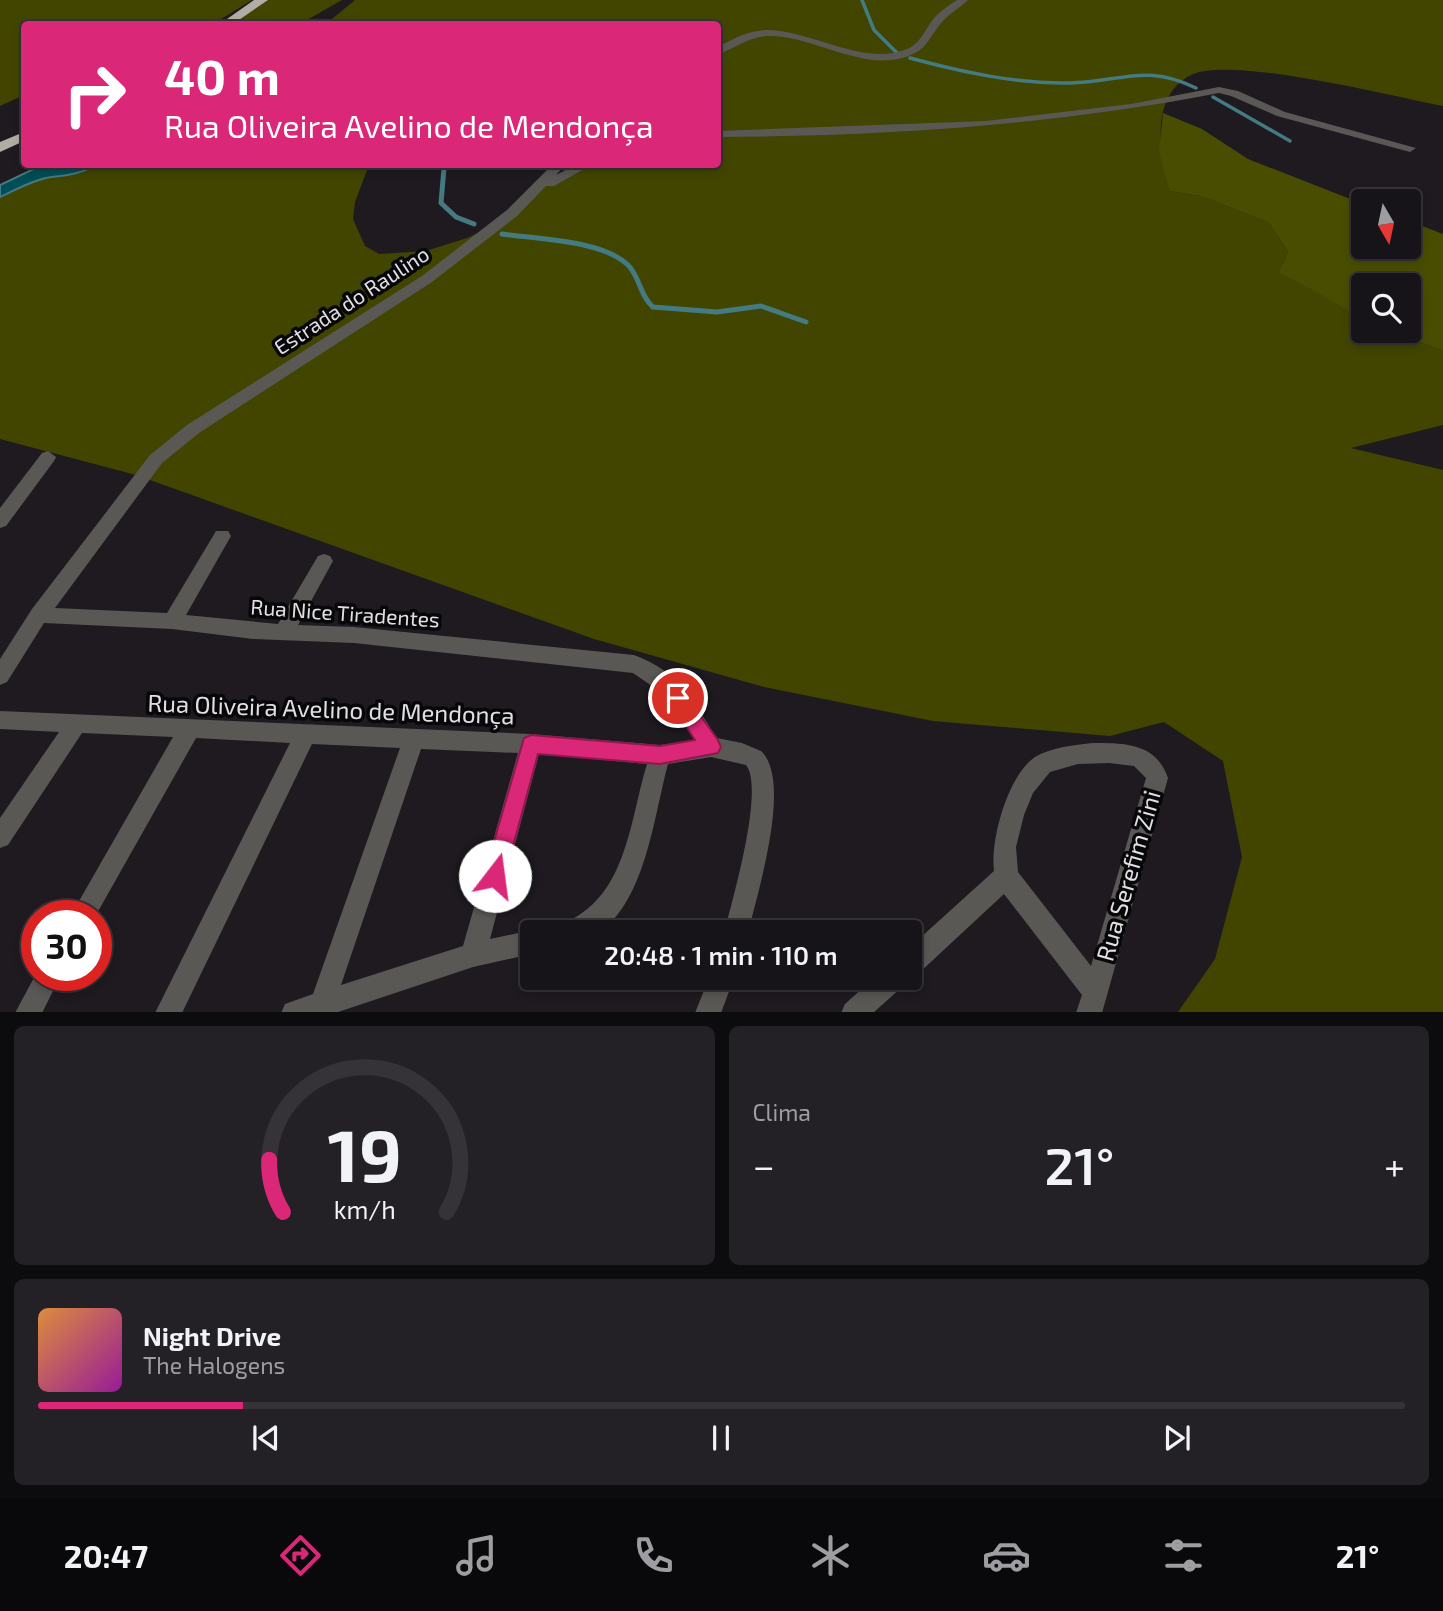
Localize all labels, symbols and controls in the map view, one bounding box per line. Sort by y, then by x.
text: 40 m [164,46,280,105]
icon: right [49,49,140,140]
text: Rua Oliveira Avelino de Mendonça [164,106,654,144]
north arrow [1351,189,1421,259]
map controls [1351,189,1421,343]
street label: Estrada do Raulino [269,240,433,359]
button: search [1351,273,1421,343]
street label: Rua Nice Tiradentes [250,593,441,632]
pin [648,668,708,728]
icon: arrive [659,679,697,717]
street label: Rua Oliveira Avelino de Mendonça [147,688,515,730]
street label: Rua Serefim Zini [1089,787,1166,964]
position arrow [458,839,532,913]
speed limit sign: 30 [21,900,112,991]
text: 20:48 · 1 min · 110 m [604,939,838,970]
text: Clima [753,1098,811,1126]
text: 19 [327,1109,401,1197]
text: 21° [1044,1133,1114,1195]
text: − [753,1142,775,1188]
text: + [1384,1142,1405,1188]
text: km/h [333,1193,395,1223]
text: Night Drive [143,1320,281,1351]
text: The Halogens [143,1351,285,1379]
icon: previous [247,1419,285,1457]
icon: pause [702,1419,740,1457]
icon: next [1158,1419,1196,1457]
icon: directions [276,1531,325,1580]
icon: music [452,1531,501,1580]
icon: phone [629,1531,678,1580]
icon: climate [806,1531,855,1580]
icon: car [982,1531,1031,1580]
icon: filters [1159,1531,1208,1580]
text: 20:47 [64,1536,148,1574]
text: 21° [1336,1536,1379,1574]

